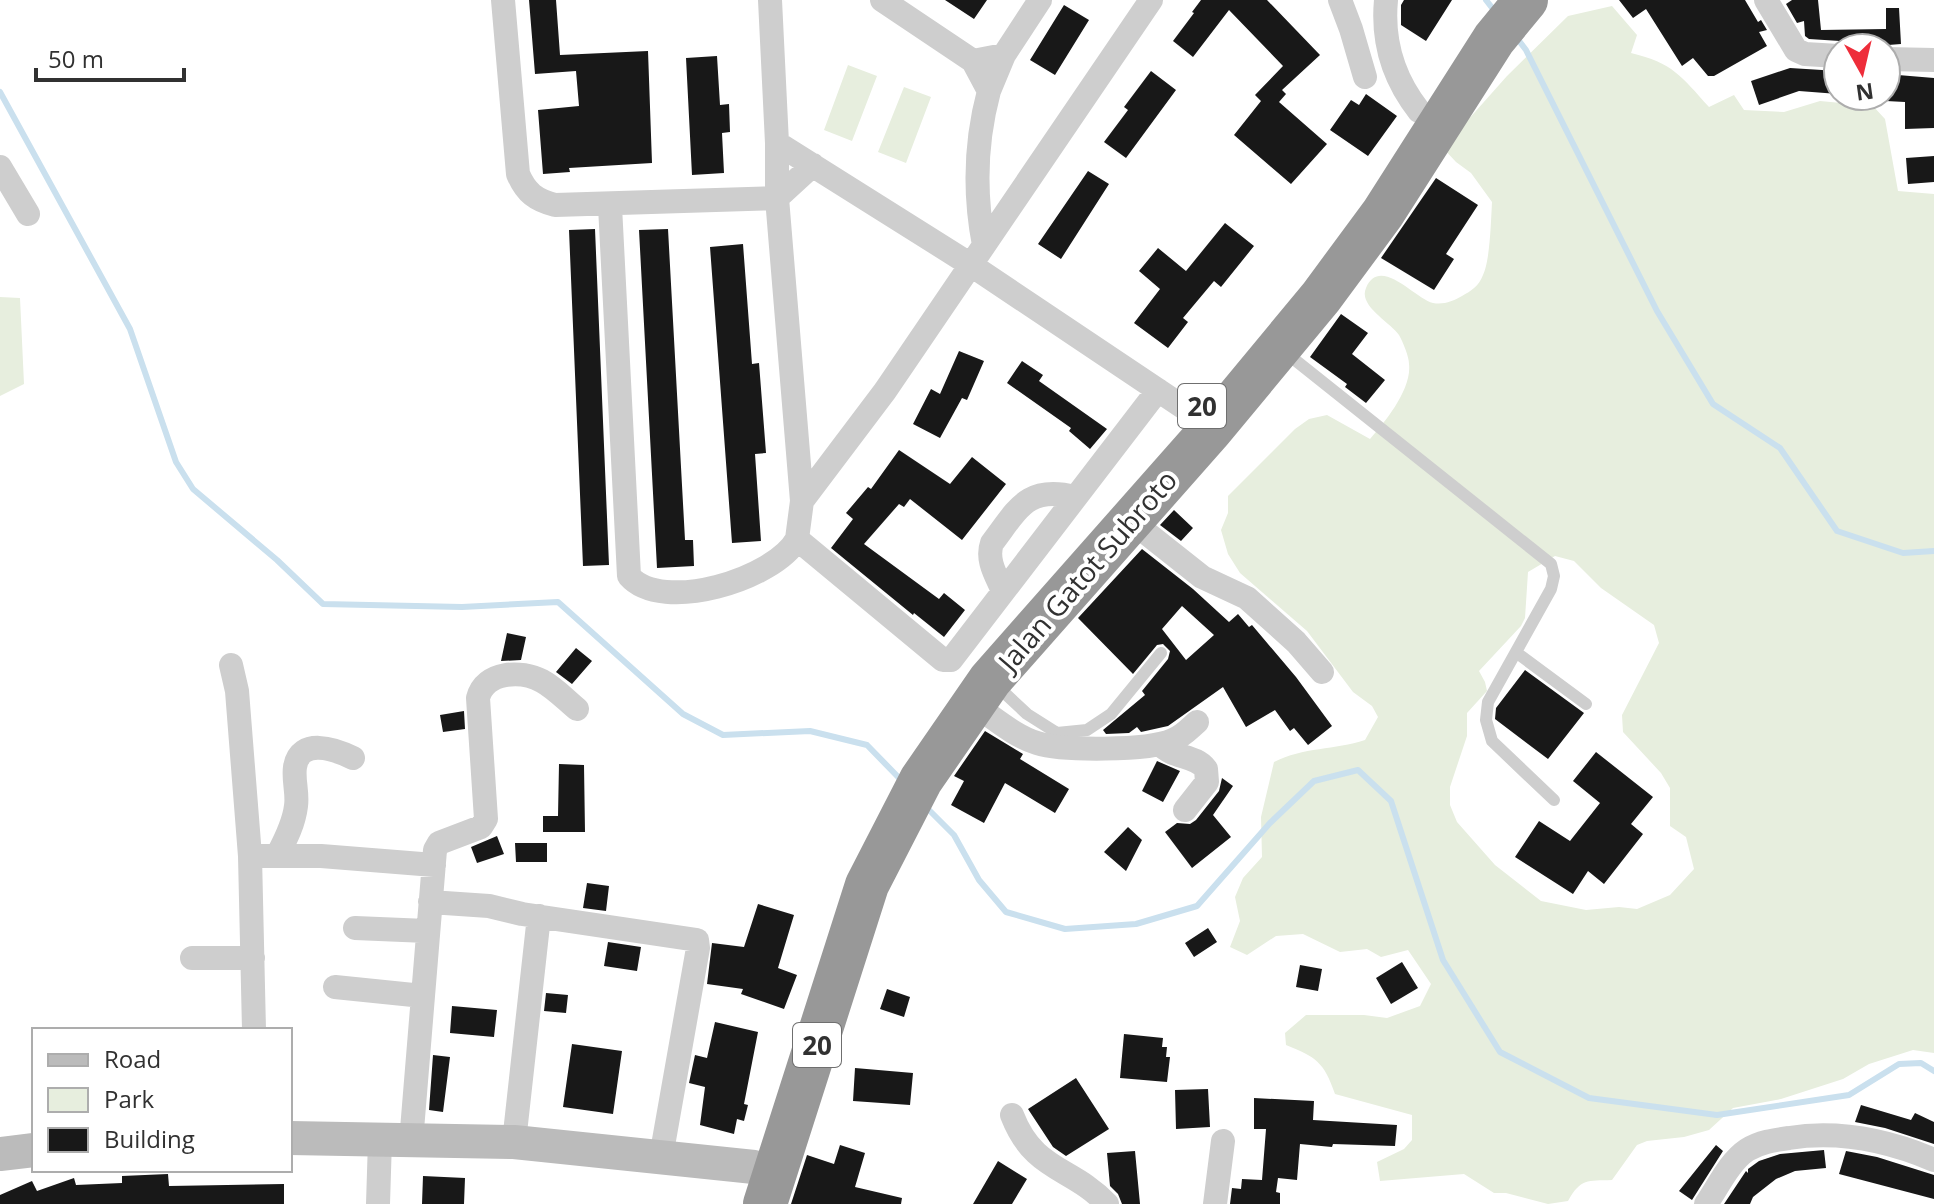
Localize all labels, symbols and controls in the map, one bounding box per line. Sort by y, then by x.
scale bar [36,32,184,82]
north arrow [1822,32,1902,112]
text: 50 m [48,42,104,75]
text: N [1854,77,1876,109]
road number: 20 [1178,384,1226,428]
street label: Jalan Gatot Subroto [987,461,1185,681]
road number: 20 [793,1023,841,1067]
legend [32,1028,292,1172]
text: Road [104,1042,161,1075]
text: Park [104,1082,155,1115]
text: Building [104,1122,195,1155]

